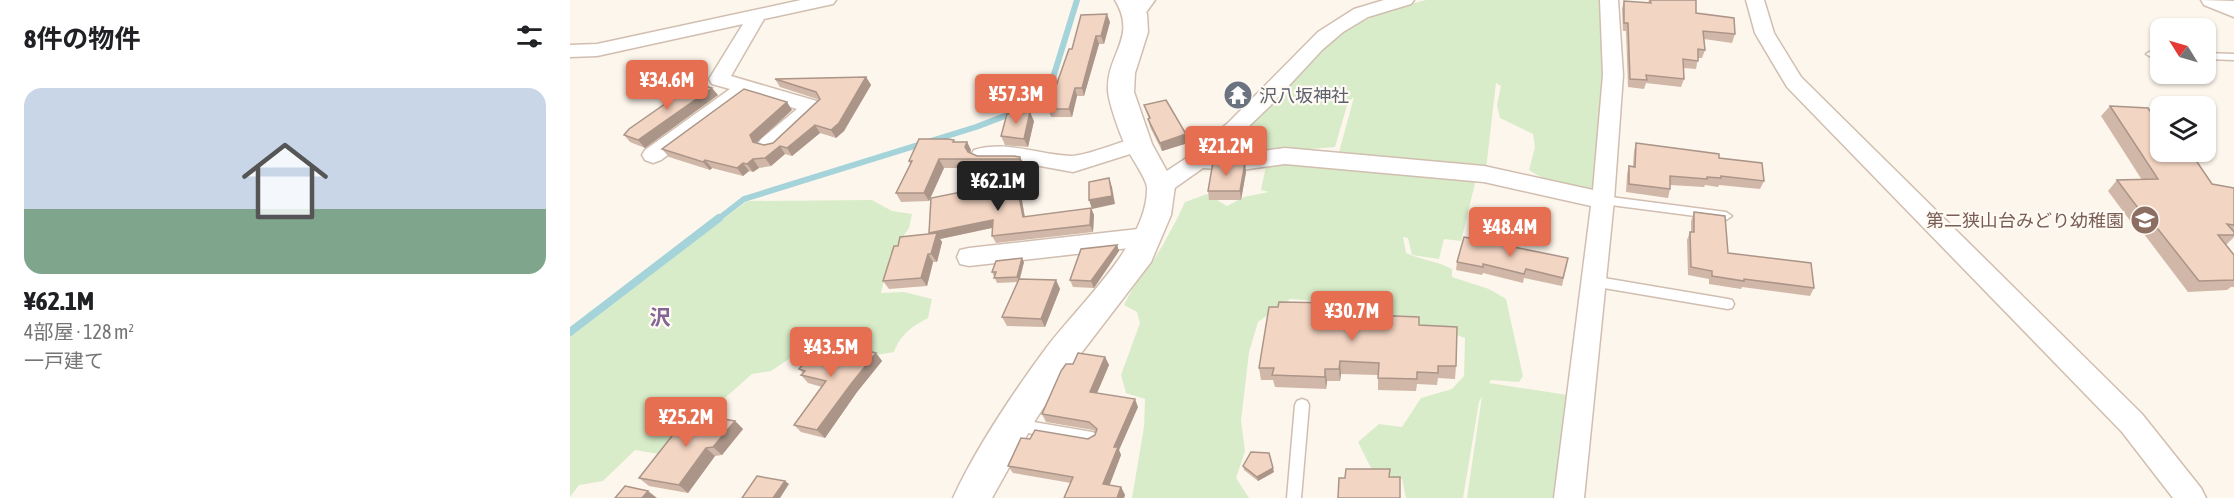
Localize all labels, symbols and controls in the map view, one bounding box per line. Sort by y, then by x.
north arrow [2150,18,2216,84]
map controls [2150,18,2216,162]
icon: filters [513,20,546,53]
text: 8件の物件 [24,24,140,54]
pin: ¥34.6M [618,60,716,111]
text: ¥34.6M [640,68,694,91]
pin: ¥57.3M [967,74,1065,125]
temple icon: 沢八坂神社 [1222,79,1254,111]
text: ¥57.3M [989,82,1043,105]
place label: 沢八坂神社 [1259,85,1349,106]
button: layers [2150,96,2216,162]
pin: ¥21.2M [1177,126,1275,177]
icon: home [231,127,339,235]
text: ¥21.2M [1199,134,1253,157]
pin: ¥62.1M [949,161,1047,212]
text: ¥62.1M [971,169,1025,192]
school or university icon: 第二狭山台みどり幼稚園 [2129,204,2161,236]
pin: ¥48.4M [1461,207,1559,258]
place label: 第二狭山台みどり幼稚園 [1926,210,2124,231]
text: ¥48.4M [1483,215,1537,238]
text: ¥62.1M [24,286,94,316]
pin: ¥30.7M [1303,291,1401,342]
text: ¥30.7M [1325,299,1379,322]
district label: 沢 [650,305,671,329]
text: 4部屋 · 128 m² [24,320,134,343]
pin: ¥43.5M [782,327,880,378]
text: ¥43.5M [804,335,858,358]
text: 一戸建て [24,349,104,372]
pin: ¥25.2M [637,397,735,448]
text: ¥25.2M [659,405,713,428]

